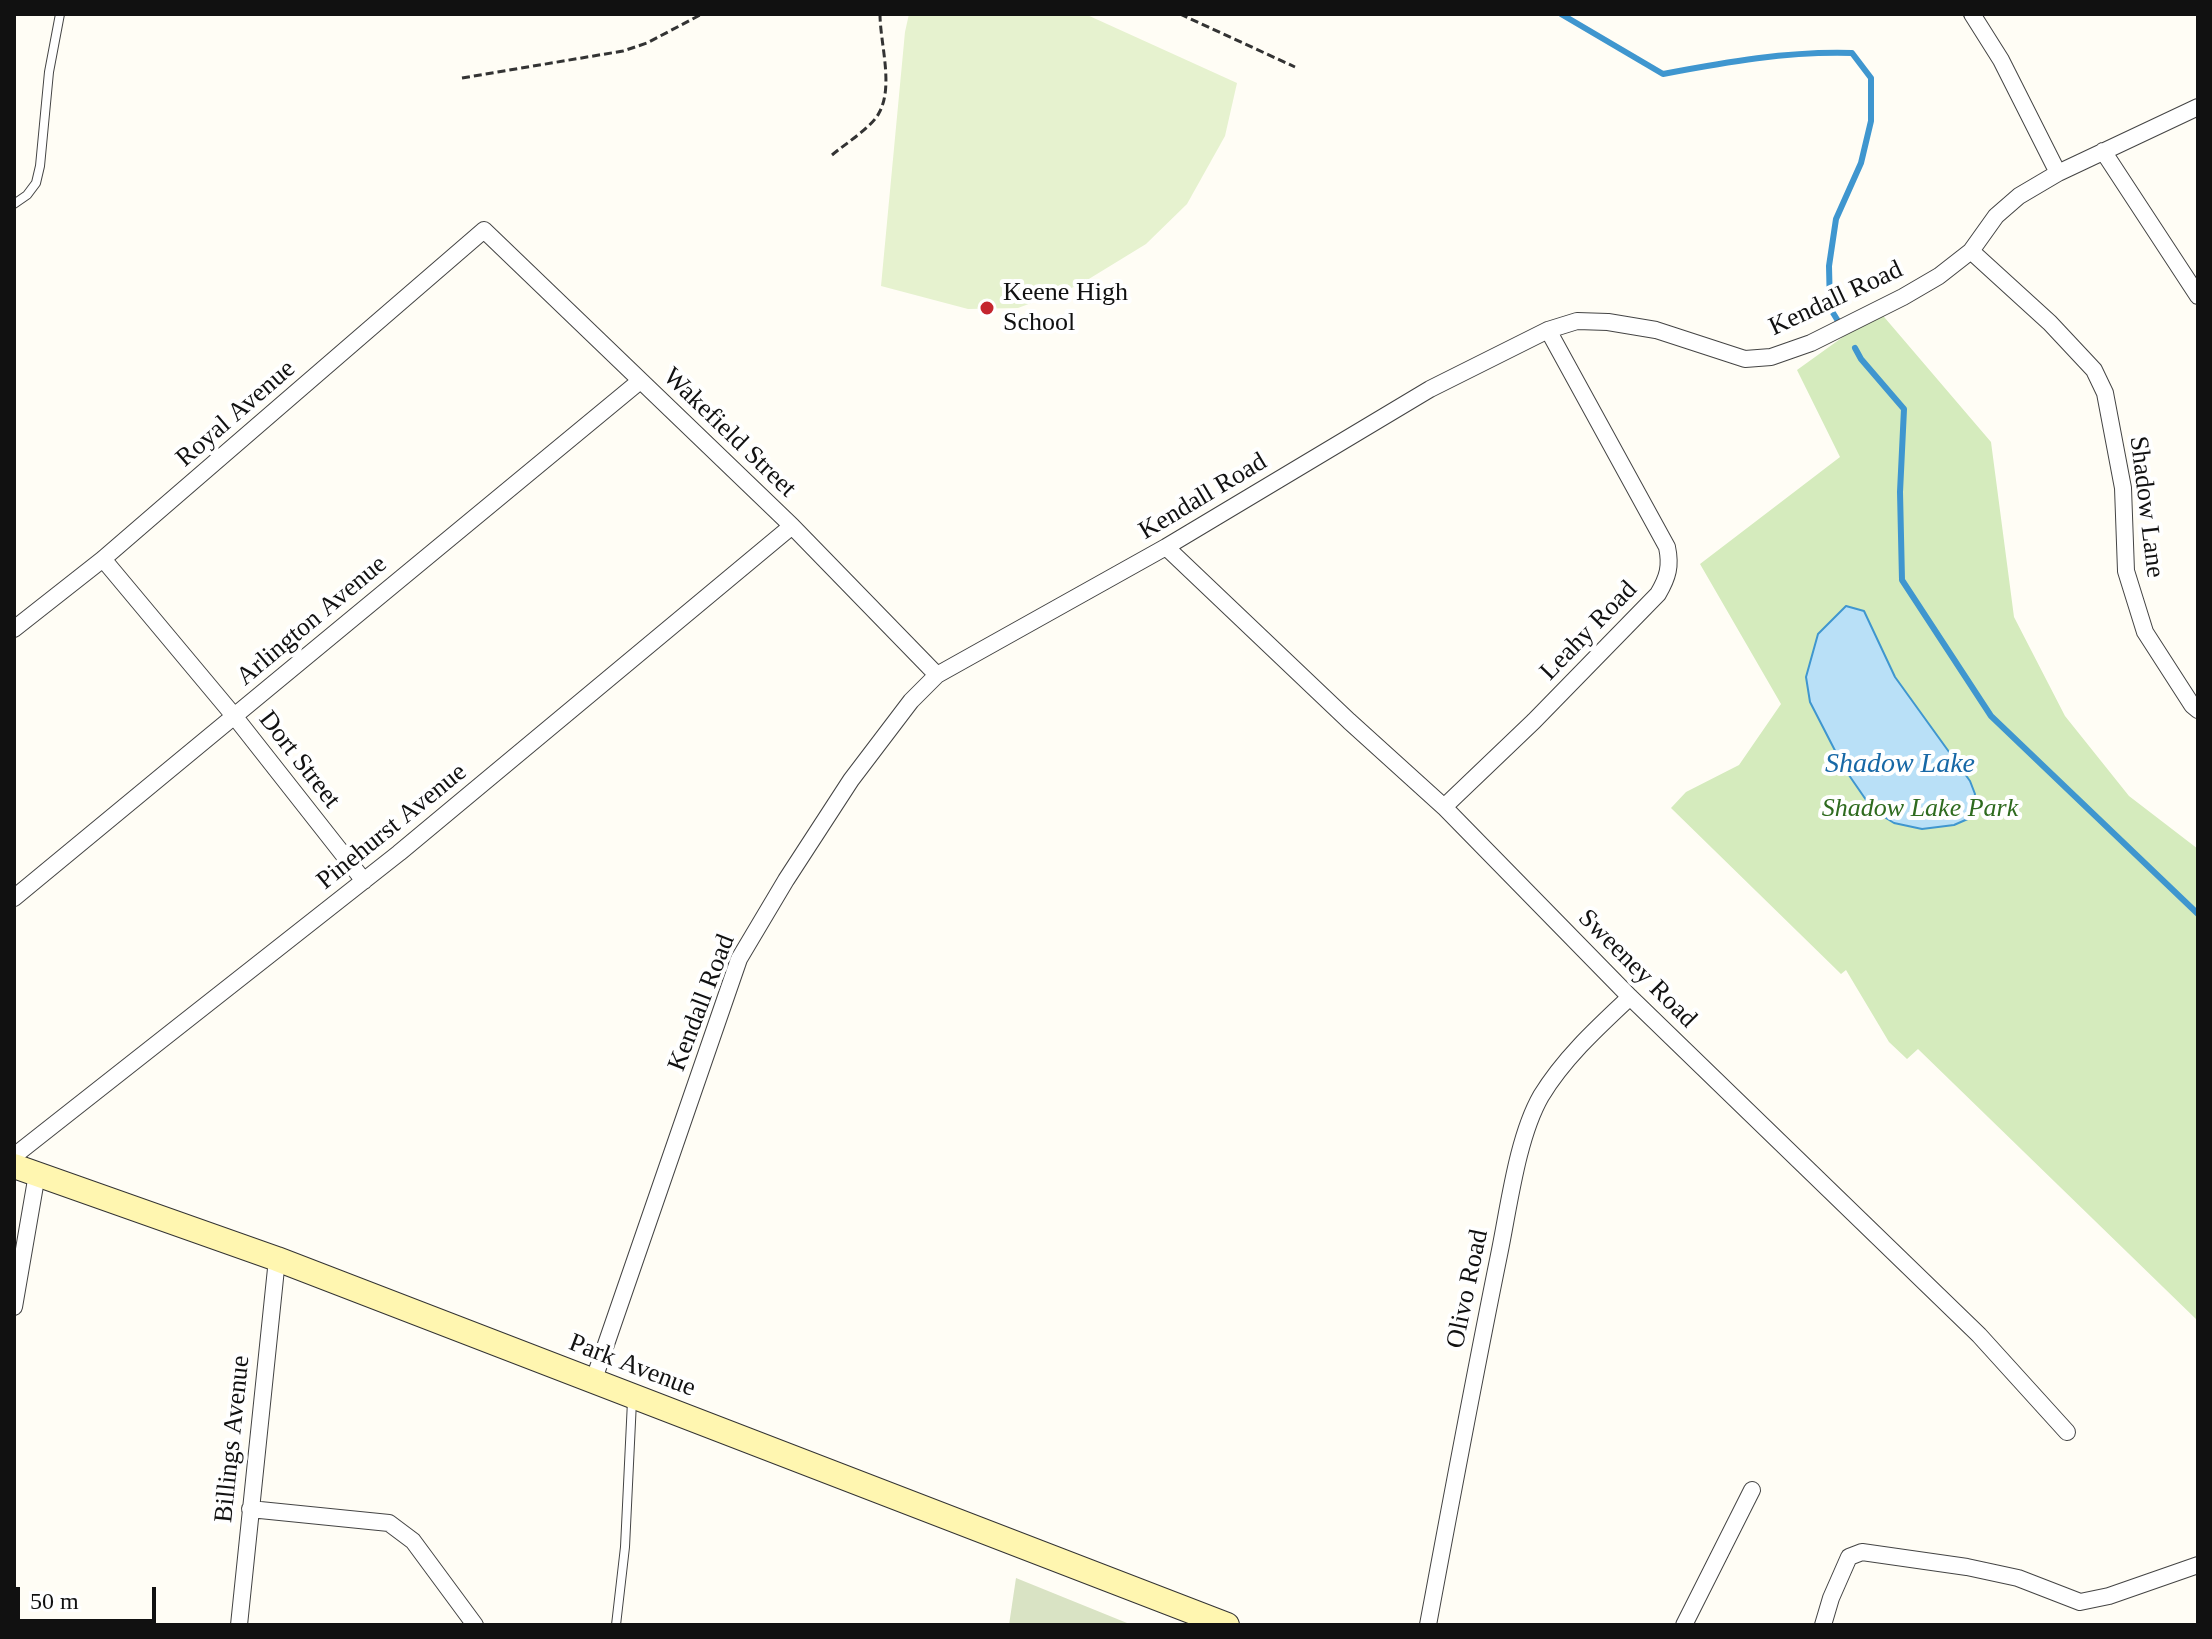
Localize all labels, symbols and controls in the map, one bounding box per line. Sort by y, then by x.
street label: Kendall Road [1764,254,1908,344]
place label: Keene High School [1003,277,1128,338]
marker: Keene High School [978,299,996,317]
street label: Royal Avenue [170,354,302,474]
street label: Wakefield Street [656,362,802,504]
street label: Shadow Lane [2122,435,2170,579]
street label: Kendall Road [1133,447,1273,547]
street label: Arlington Avenue [231,549,393,693]
street label: Leahy Road [1534,575,1644,687]
street label: Dort Street [251,705,347,815]
water label: Shadow Lake [1825,748,1975,782]
street label: Pinehurst Avenue [311,757,473,897]
park label: Shadow Lake Park [1822,793,2018,825]
street label: Sweeney Road [1571,903,1703,1035]
street label: Kendall Road [662,930,742,1076]
street label: Olivo Road [1440,1227,1496,1351]
street label: Park Avenue [564,1328,700,1404]
street label: Billings Avenue [209,1354,257,1524]
scale bar [20,1571,160,1621]
text: 50 m [30,1588,79,1614]

